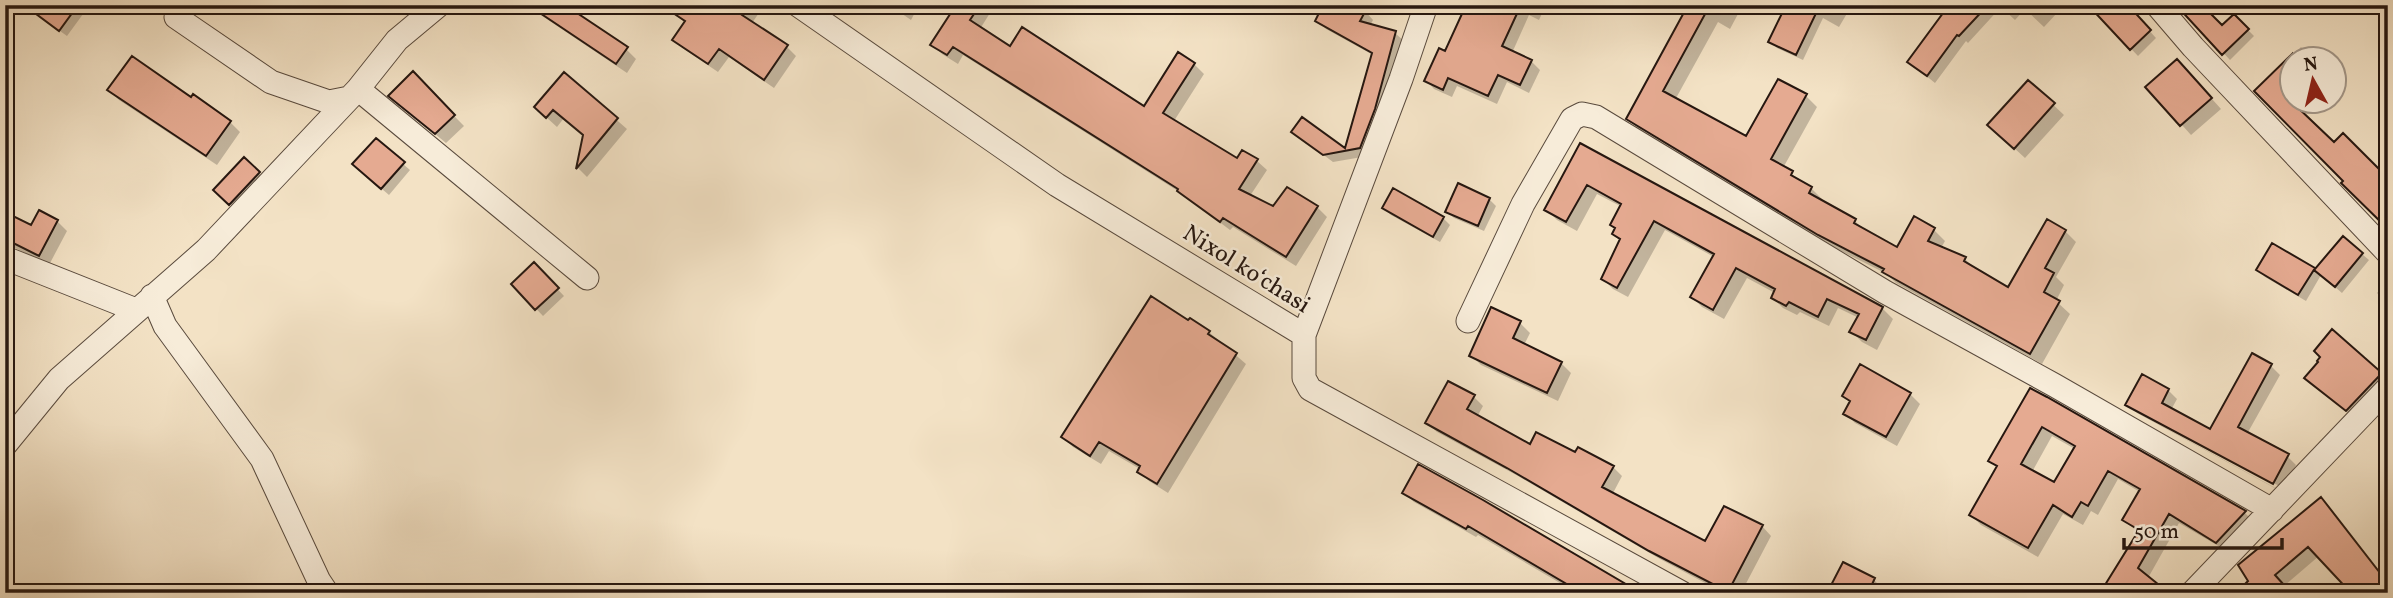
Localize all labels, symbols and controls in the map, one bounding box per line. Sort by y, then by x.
north arrow [2278,46,2348,116]
text: N [2302,51,2320,79]
street label: Nixol koʻchasi [1176,217,1316,323]
scale bar [2124,507,2281,551]
text: 50 m [2134,518,2179,547]

